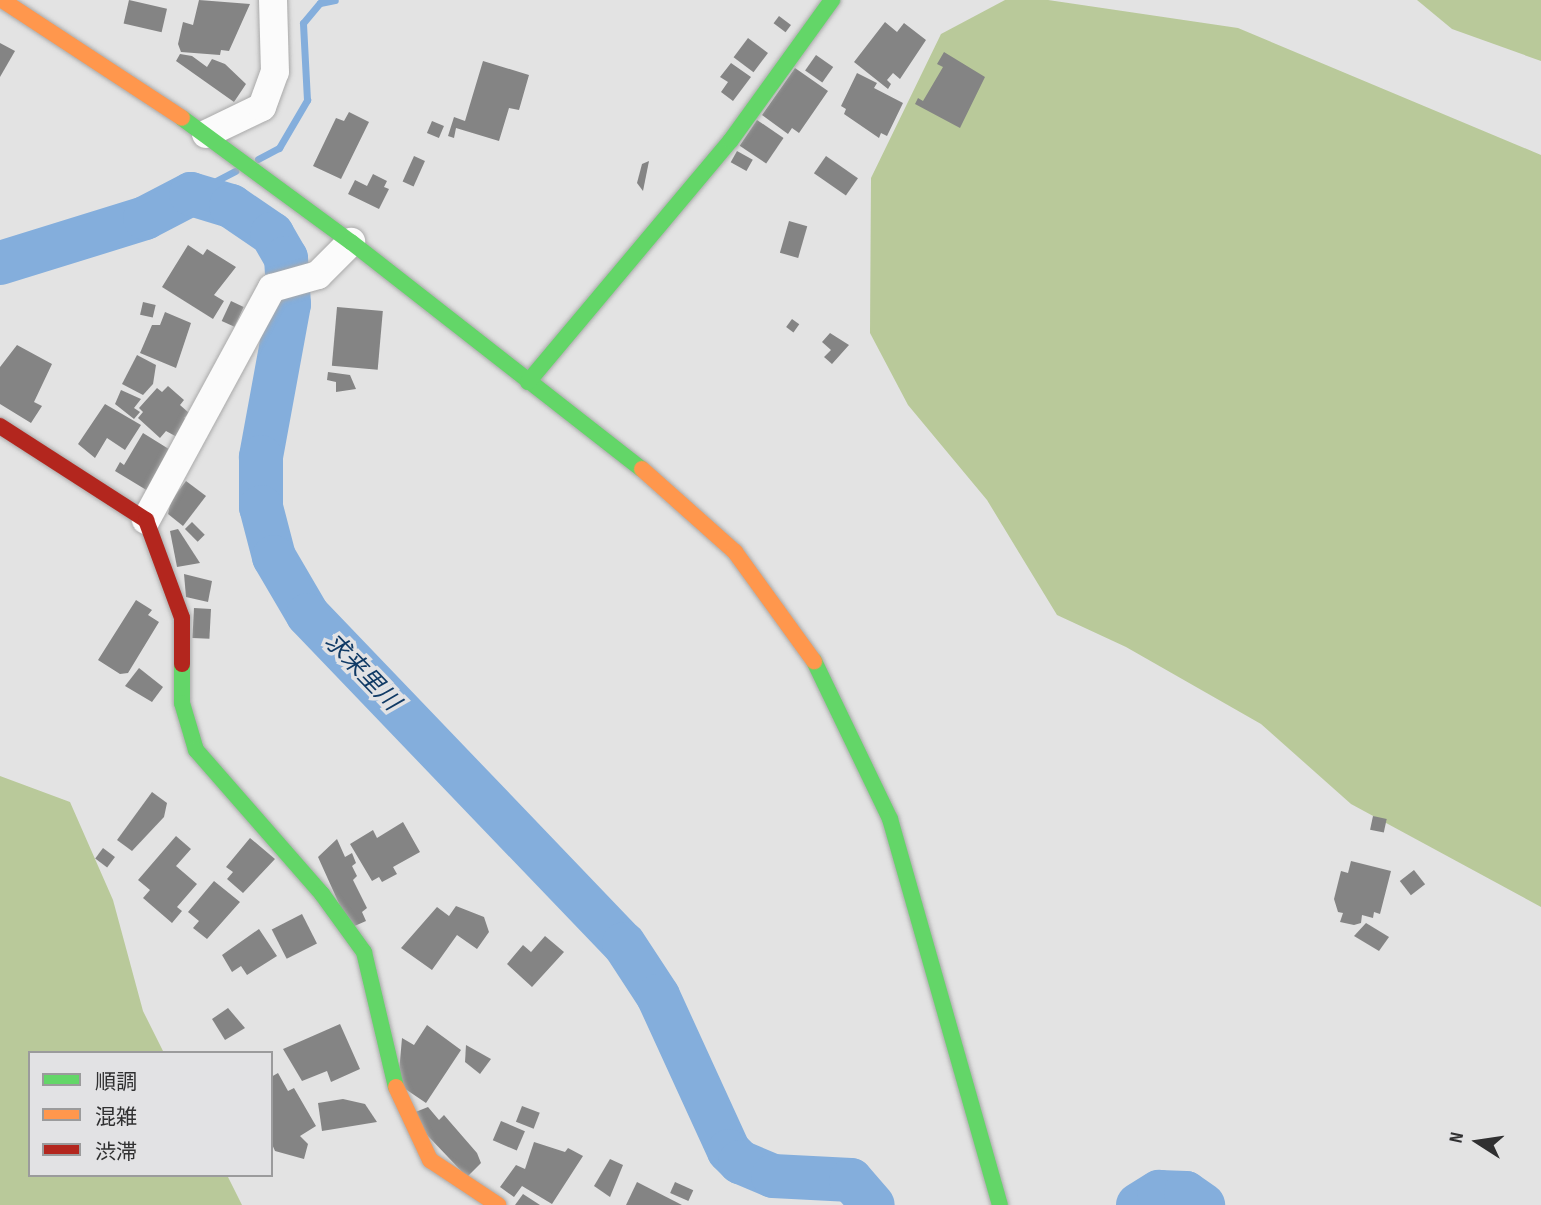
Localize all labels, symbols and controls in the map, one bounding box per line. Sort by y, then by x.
water label: 求来里川 [318,627,406,717]
legend [28,1051,273,1177]
text: 順調 [95,1070,137,1095]
text: 混雑 [95,1105,137,1130]
north arrow [1443,1107,1513,1177]
text: N [1445,1130,1469,1145]
text: 渋滞 [95,1140,137,1165]

